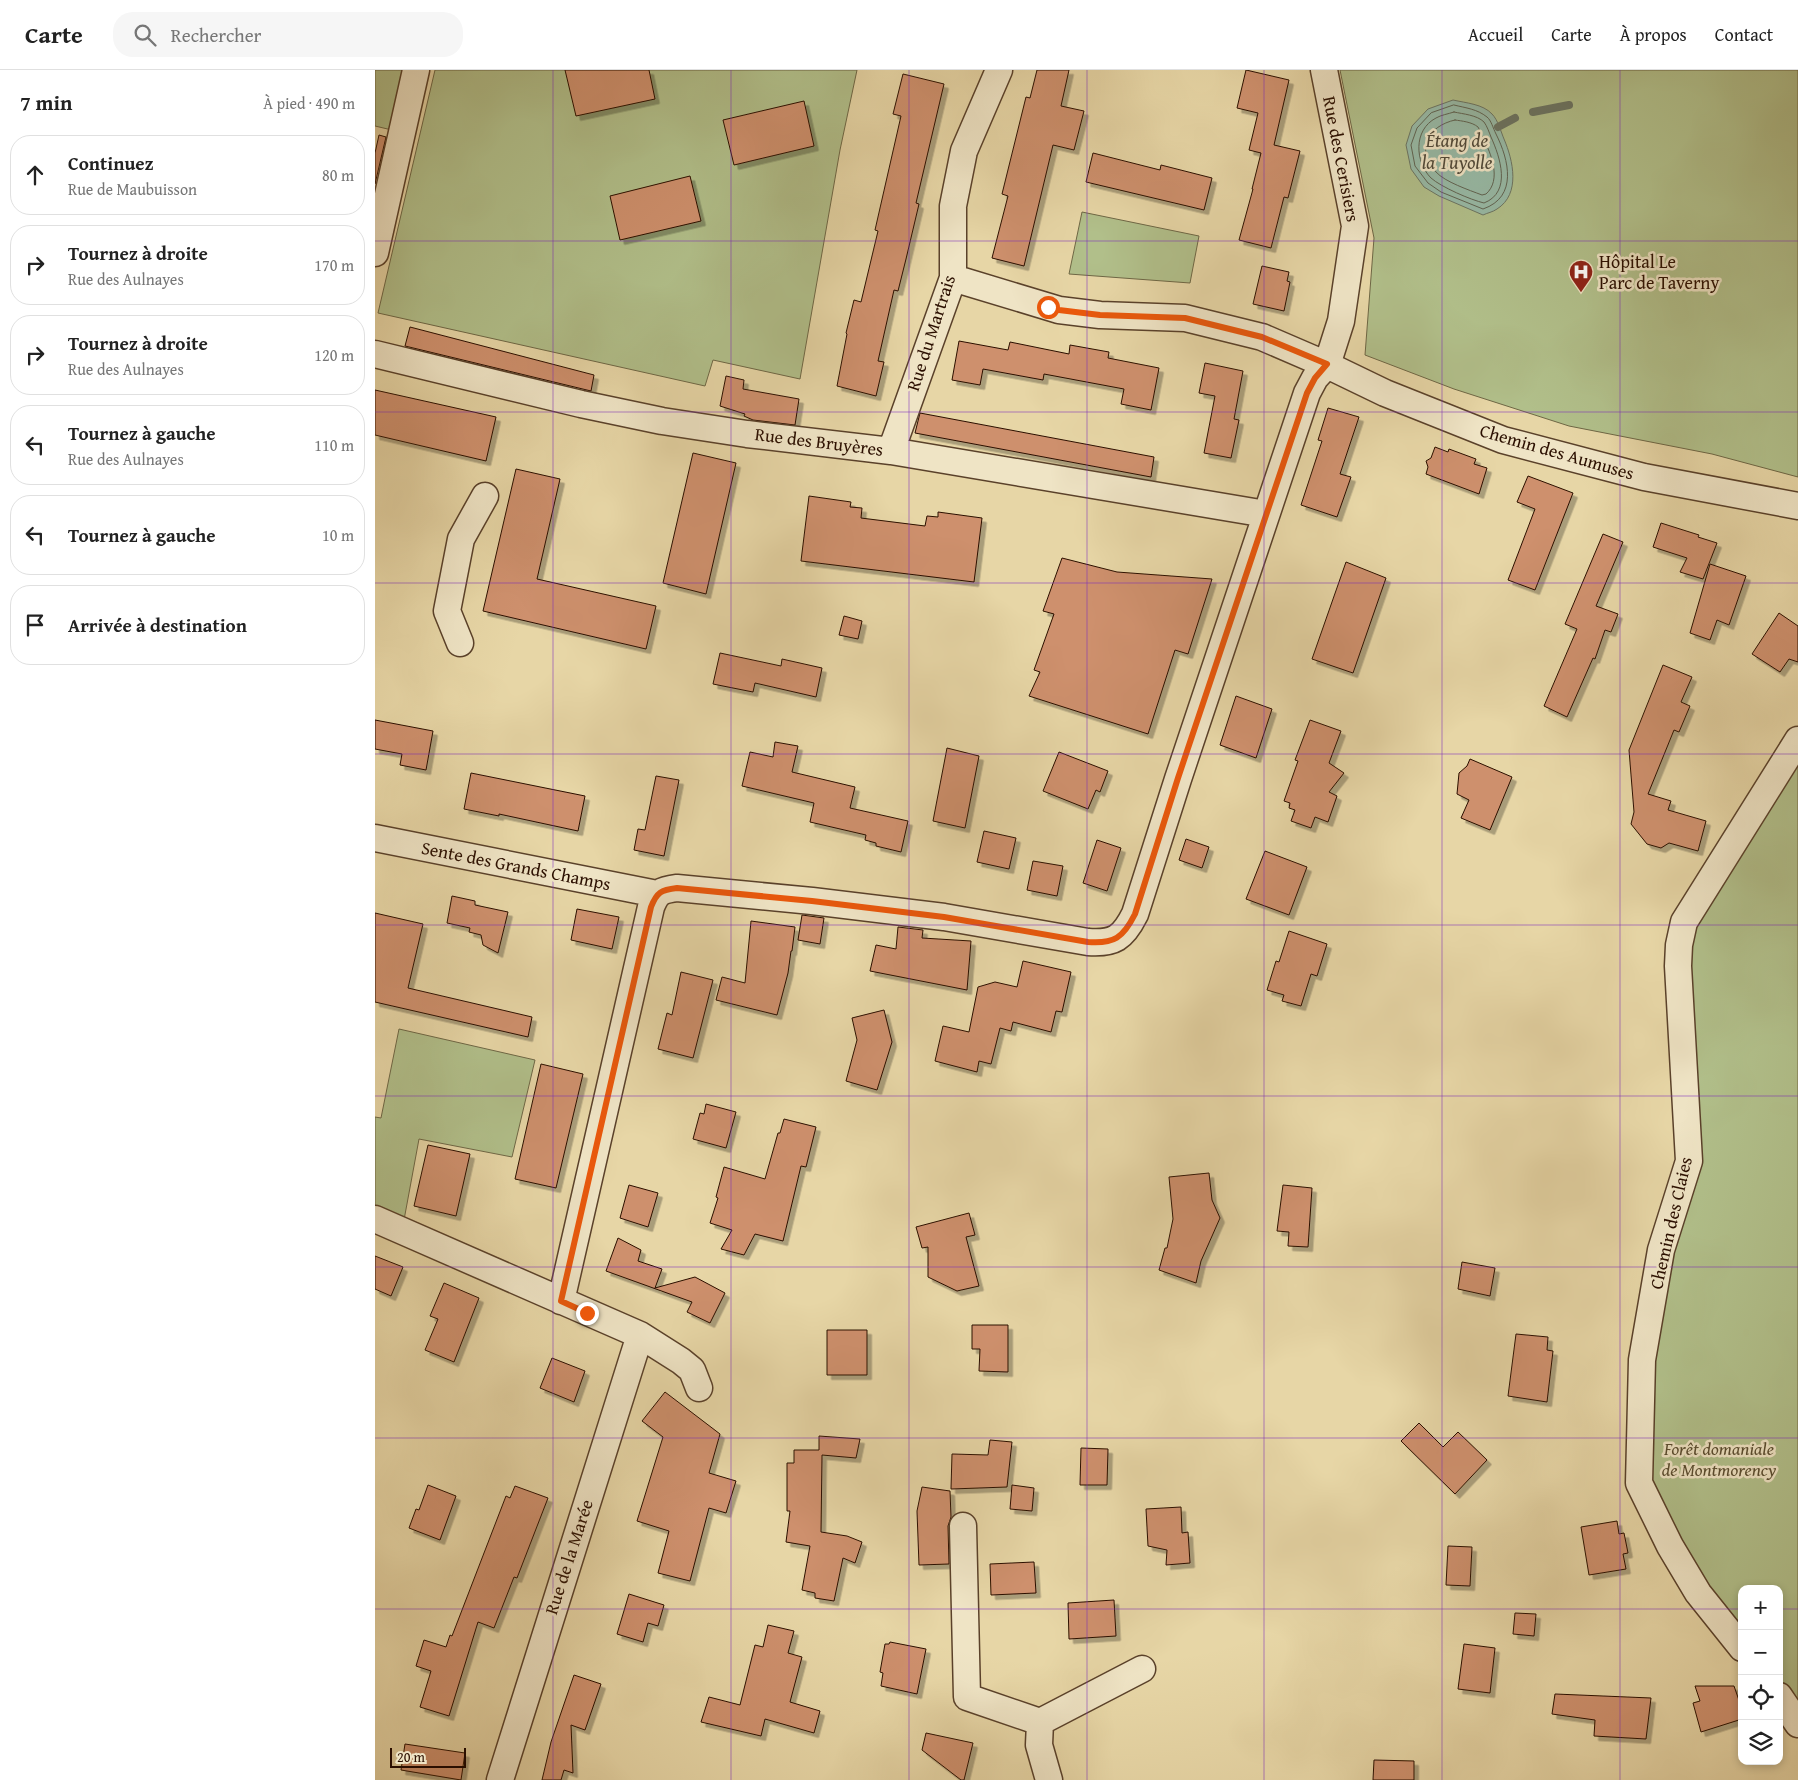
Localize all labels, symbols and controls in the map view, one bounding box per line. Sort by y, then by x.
search box [113,12,463,57]
text: Carte [25,17,83,52]
icon: search [131,21,159,49]
text: Rechercher [171,21,261,49]
text: Accueil [1468,21,1523,48]
text: Carte [1551,21,1592,48]
text: À propos [1620,21,1687,48]
text: Contact [1715,21,1773,48]
text: 7 min [20,87,72,118]
text: À pied · 490 m [263,91,355,115]
street label: Rue des Cerisiers [1316,94,1367,224]
water label: Étang de la Tuyolle [1422,126,1493,176]
text: Continuez [68,149,154,177]
icon: ahead [21,161,49,189]
text: 80 m [322,163,354,187]
text: Rue de Maubuisson [68,177,197,201]
text: Tournez à droite [68,239,208,267]
place label: Hôpital Le Parc de Taverny [1599,248,1719,296]
icon: right [21,251,49,279]
text: 170 m [314,253,354,277]
hospital icon: Hôpital Le Parc de Taverny [1568,259,1594,293]
text: Rue des Aulnayes [68,267,184,291]
street label: Rue du Martrais [899,271,962,394]
route start [1037,296,1060,319]
text: Tournez à droite [68,329,208,357]
icon: right [21,341,49,369]
text: 120 m [314,343,354,367]
text: Rue des Aulnayes [68,357,184,381]
street label: Chemin des Aumuses [1477,417,1637,486]
text: Tournez à gauche [68,419,216,447]
street label: Rue des Bruyères [753,420,885,463]
icon: left [21,431,49,459]
text: 110 m [314,433,354,457]
text: Rue des Aulnayes [68,447,184,471]
icon: left [21,521,49,549]
text: Tournez à gauche [68,521,216,549]
text: 10 m [322,523,354,547]
icon: arrive [21,611,49,639]
text: Arrivée à destination [68,611,247,639]
street label: Sente des Grands Champs [419,834,613,897]
street label: Chemin des Claies [1642,1154,1699,1292]
route end [576,1302,599,1325]
park label: Forêt domaniale de Montmorency [1662,1435,1777,1483]
street label: Rue de la Marée [537,1496,600,1618]
map controls [1738,1585,1783,1765]
button: + [1738,1585,1783,1630]
button: − [1738,1630,1783,1675]
button: locate [1738,1675,1783,1720]
button: layers [1738,1720,1783,1765]
scale bar [390,1745,466,1768]
text: 20 m [397,1747,425,1767]

